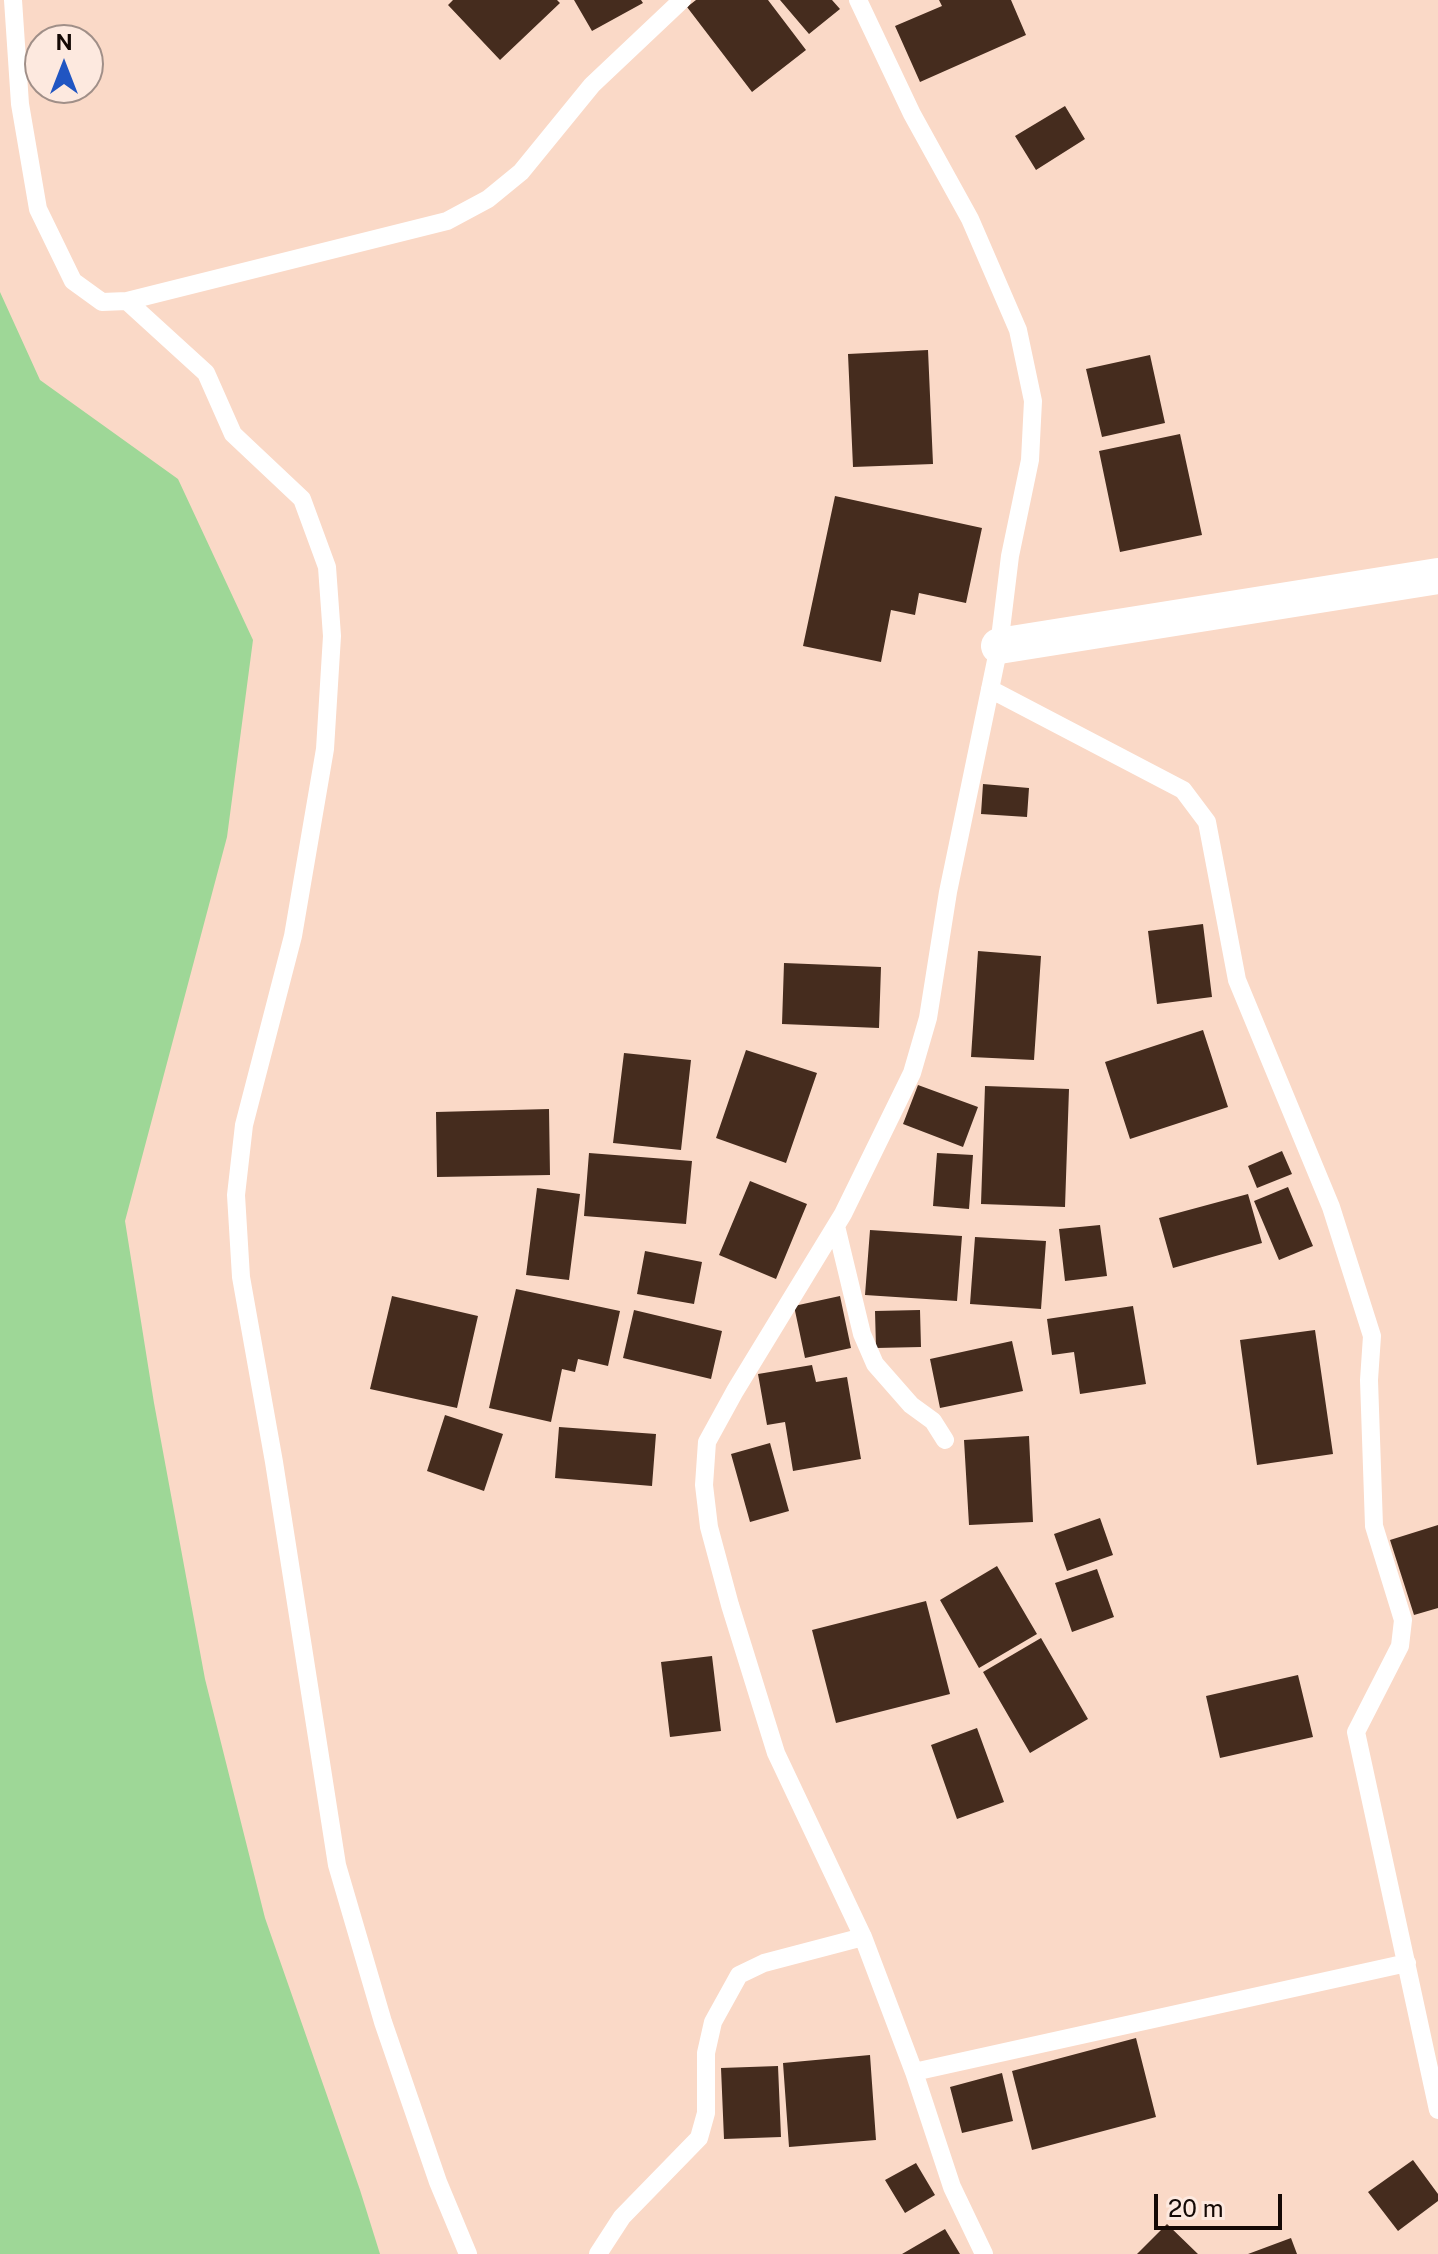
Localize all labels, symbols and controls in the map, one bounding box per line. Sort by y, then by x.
north arrow [24,24,104,104]
text: N [55,29,73,55]
scale bar [1158,2178,1286,2228]
text: 20 m [1168,2194,1224,2222]

